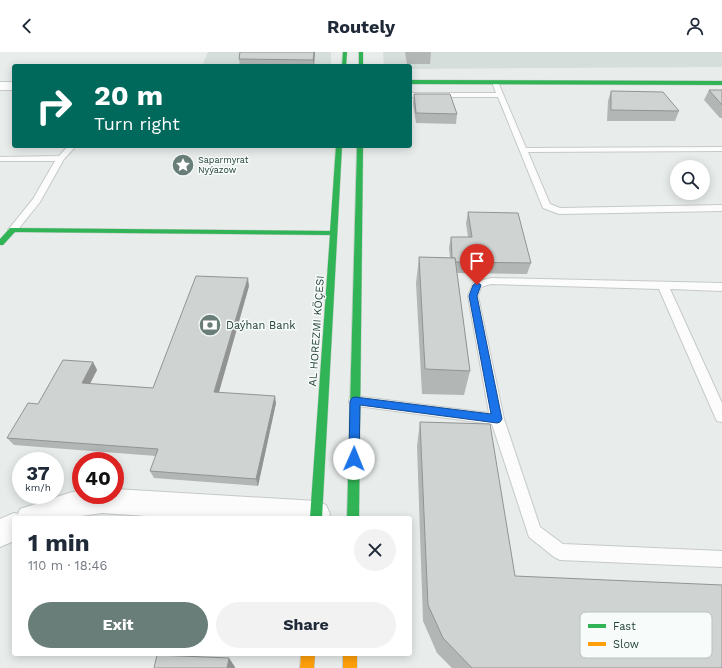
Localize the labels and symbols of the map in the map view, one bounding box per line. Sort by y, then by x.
place icon: Saparmyrat Nyýazow [170,152,196,178]
place label: Saparmyrat Nyýazow [198,155,249,175]
pin [460,244,494,285]
street label: AL HOREZMI KÖÇESI [305,275,327,387]
bank icon: Daýhan Bank [197,312,223,338]
place label: Daýhan Bank [226,319,296,332]
position arrow [333,438,375,480]
speed limit sign: 40 [72,452,124,504]
legend [580,612,712,658]
text: Fast [613,620,636,633]
text: Slow [613,638,639,651]

